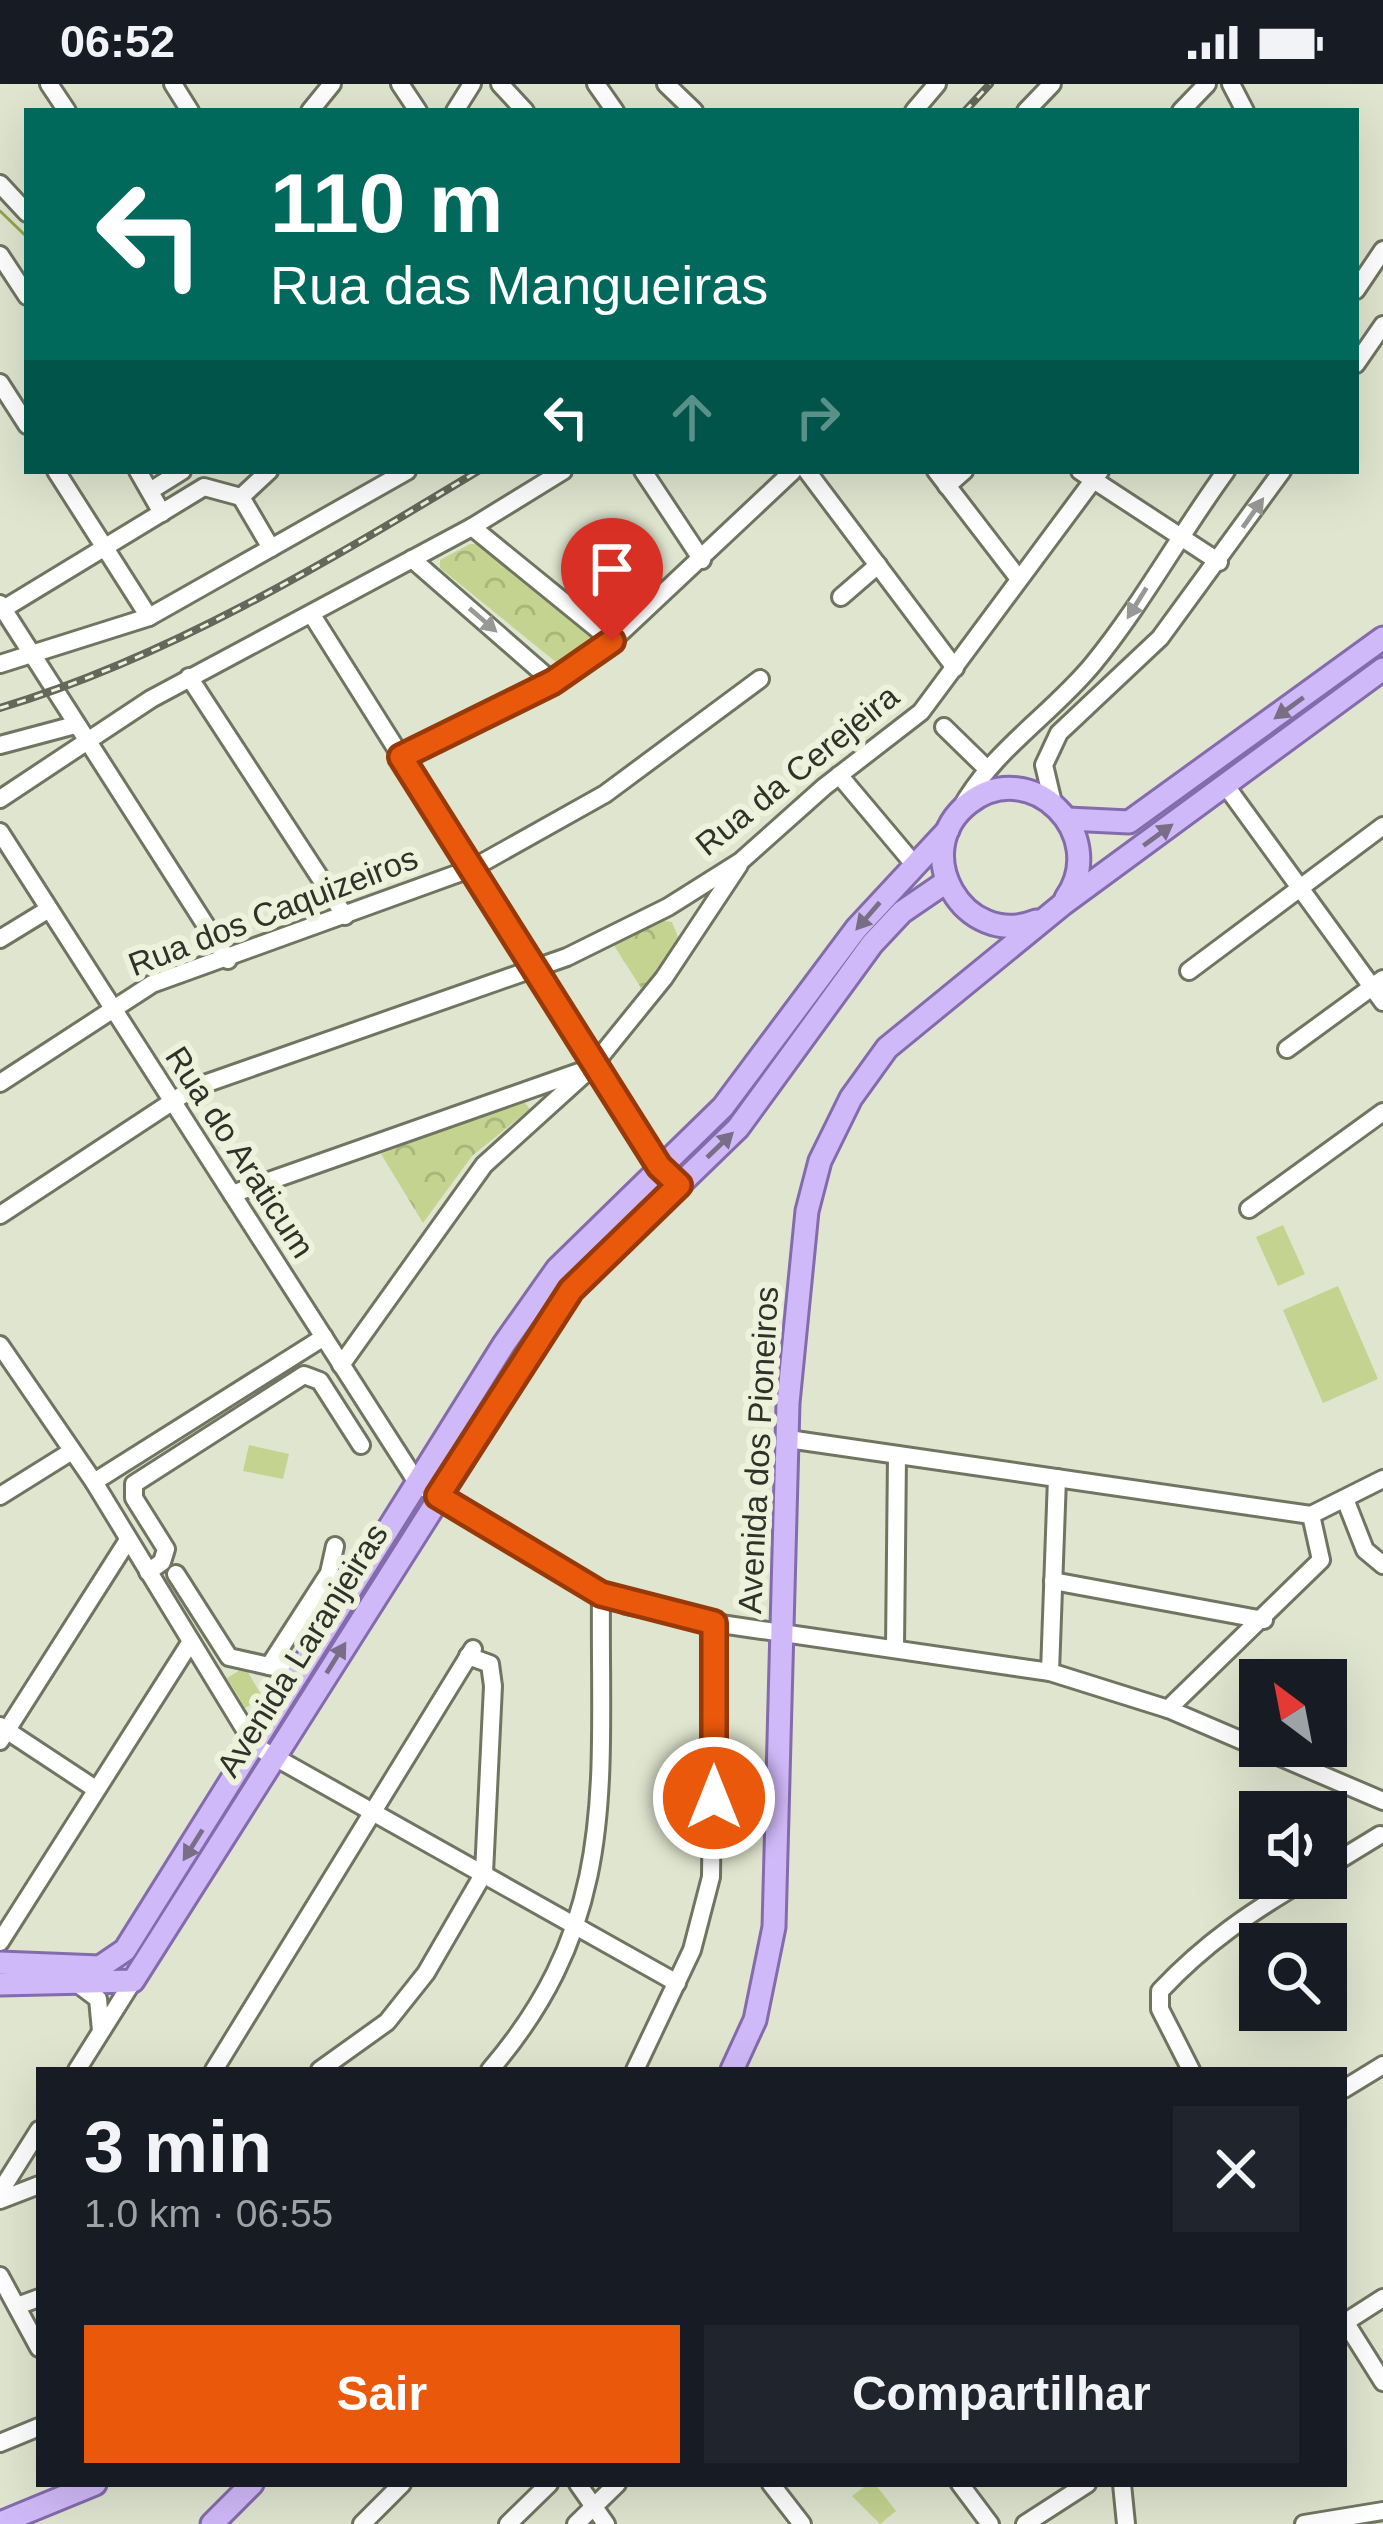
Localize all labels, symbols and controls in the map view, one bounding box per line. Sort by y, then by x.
text: 06:52 [60,16,175,67]
icon: left [72,156,228,312]
text: 110 m [270,156,504,250]
text: Rua das Mangueiras [270,255,768,315]
icon: left [533,384,599,450]
icon: ahead [659,384,725,450]
icon: right [785,384,851,450]
one-way arrow [1241,497,1264,530]
pin [561,518,663,641]
icon: arrive [579,536,645,602]
one-way arrow [1127,586,1148,620]
one-way arrow [467,607,497,633]
street label: Rua da Cerejeira [688,677,906,863]
one-way arrow [1273,695,1305,719]
one-way arrow [1141,824,1173,848]
street label: Rua dos Caquizeiros [123,839,423,983]
one-way arrow [855,901,881,931]
street label: Rua do Araticum [158,1040,322,1264]
one-way arrow [705,1132,734,1160]
street label: Avenida dos Pioneiros [731,1285,785,1615]
street label: Avenida Laranjeiras [209,1517,395,1783]
one-way arrow [325,1642,347,1674]
north arrow [1239,1659,1347,1767]
map controls [1239,1659,1347,2031]
position arrow [651,1735,777,1861]
button: sound [1239,1791,1347,1899]
one-way arrow [183,1829,205,1862]
button: search [1239,1923,1347,2031]
button: close [1173,2106,1299,2232]
text: 3 min [84,2107,272,2187]
text: 1.0 km · 06:55 [84,2192,333,2235]
button: Sair [84,2325,680,2463]
button: Compartilhar [704,2325,1299,2463]

